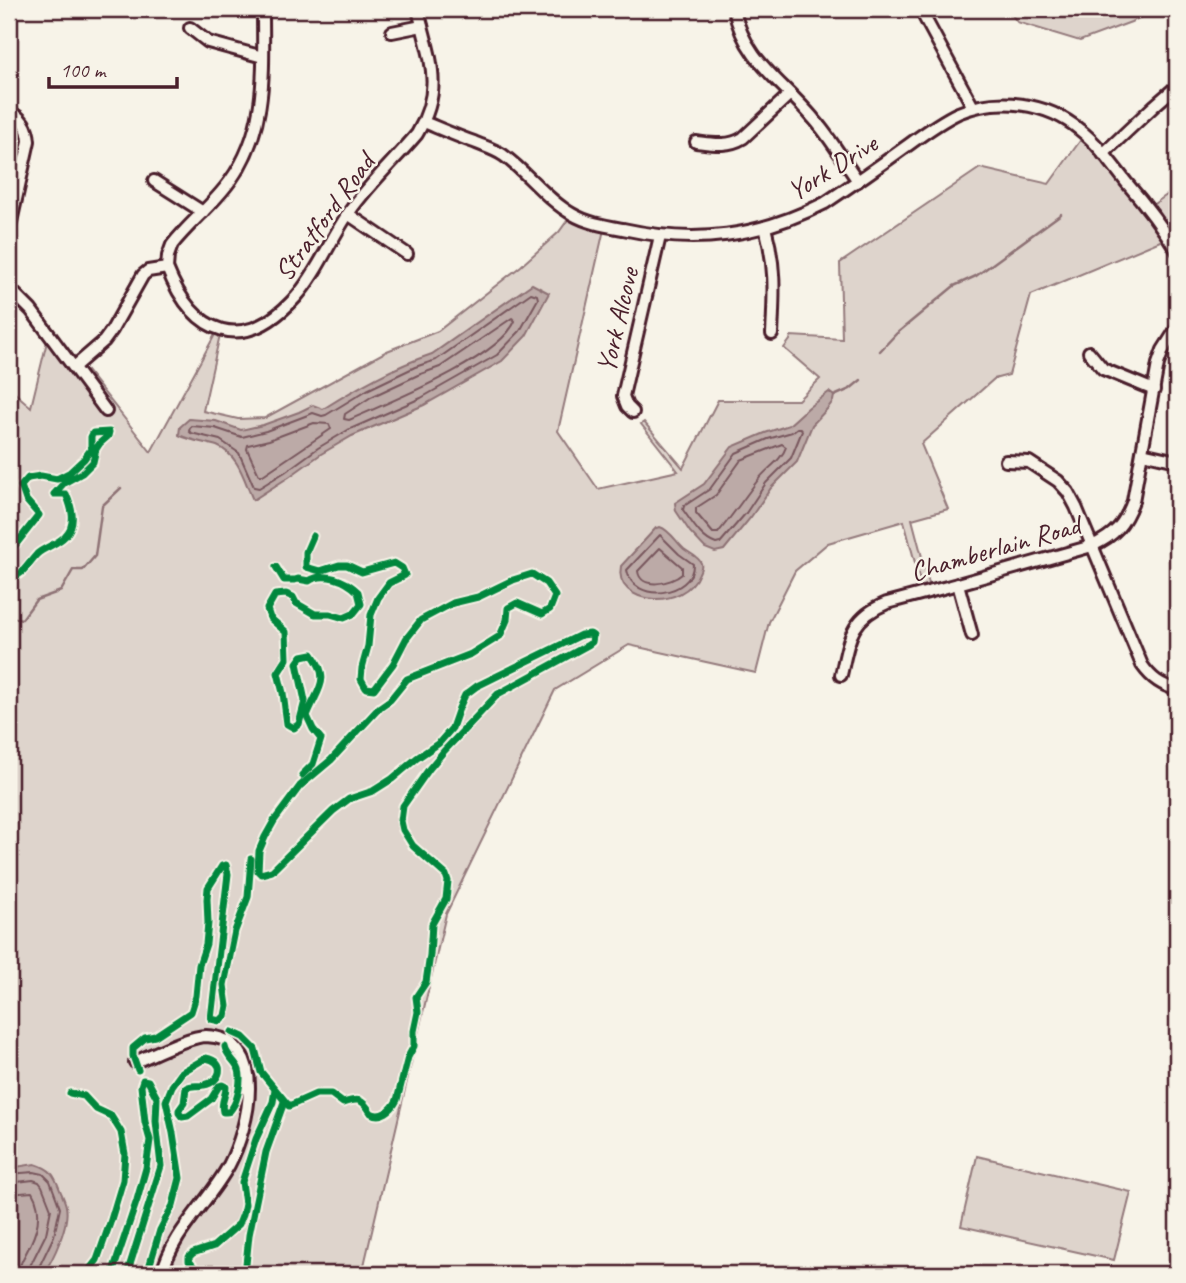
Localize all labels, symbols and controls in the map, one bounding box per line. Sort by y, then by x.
scale bar [49,46,177,90]
text: 100 m [60,57,107,83]
street label: York Drive [781,125,885,208]
street label: Stratford Road [266,143,384,287]
street label: York Alcove [588,262,646,376]
street label: Chamberlain Road [906,506,1088,589]

